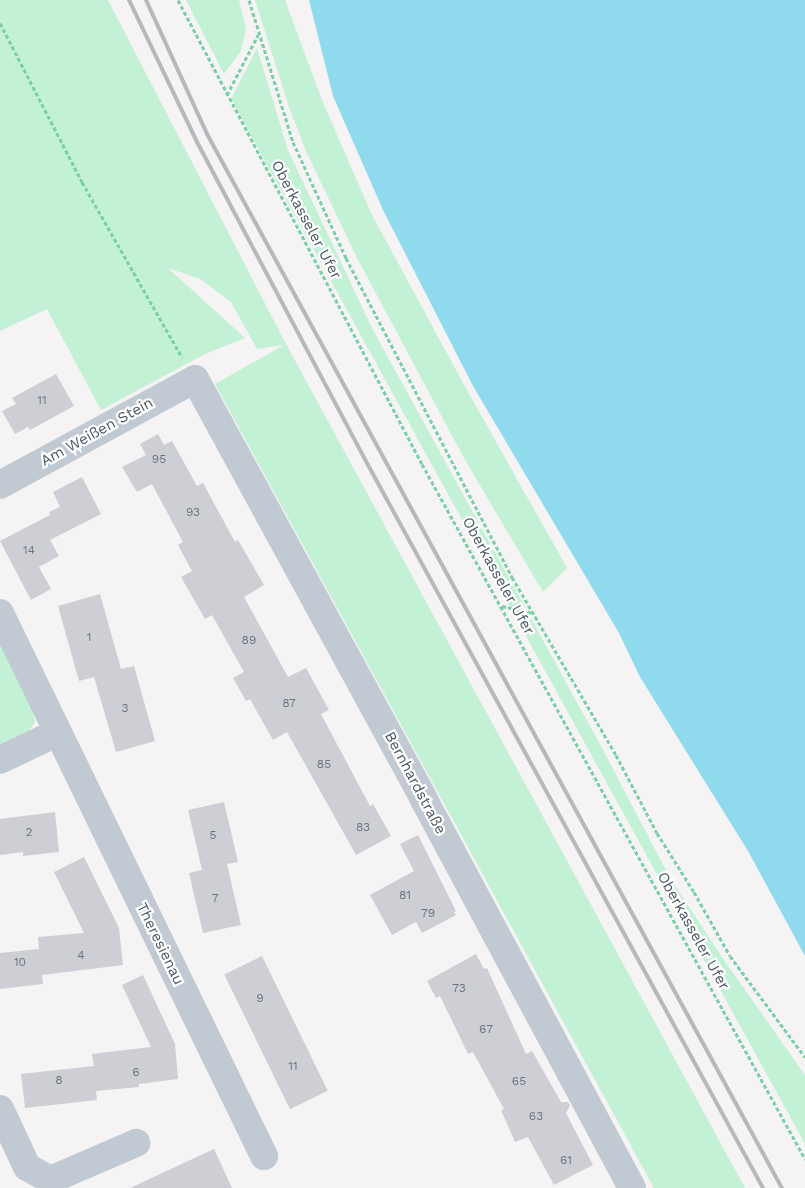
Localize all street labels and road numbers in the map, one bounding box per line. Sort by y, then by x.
street label: Oberkasseler Ufer [267,157,345,283]
street label: Am Weißen Stein [38,394,156,470]
street label: Oberkasseler Ufer [458,514,538,638]
street label: Bernhardstraße [380,729,450,837]
street label: Oberkasseler Ufer [653,869,733,993]
street label: Theresienau [132,900,188,988]

